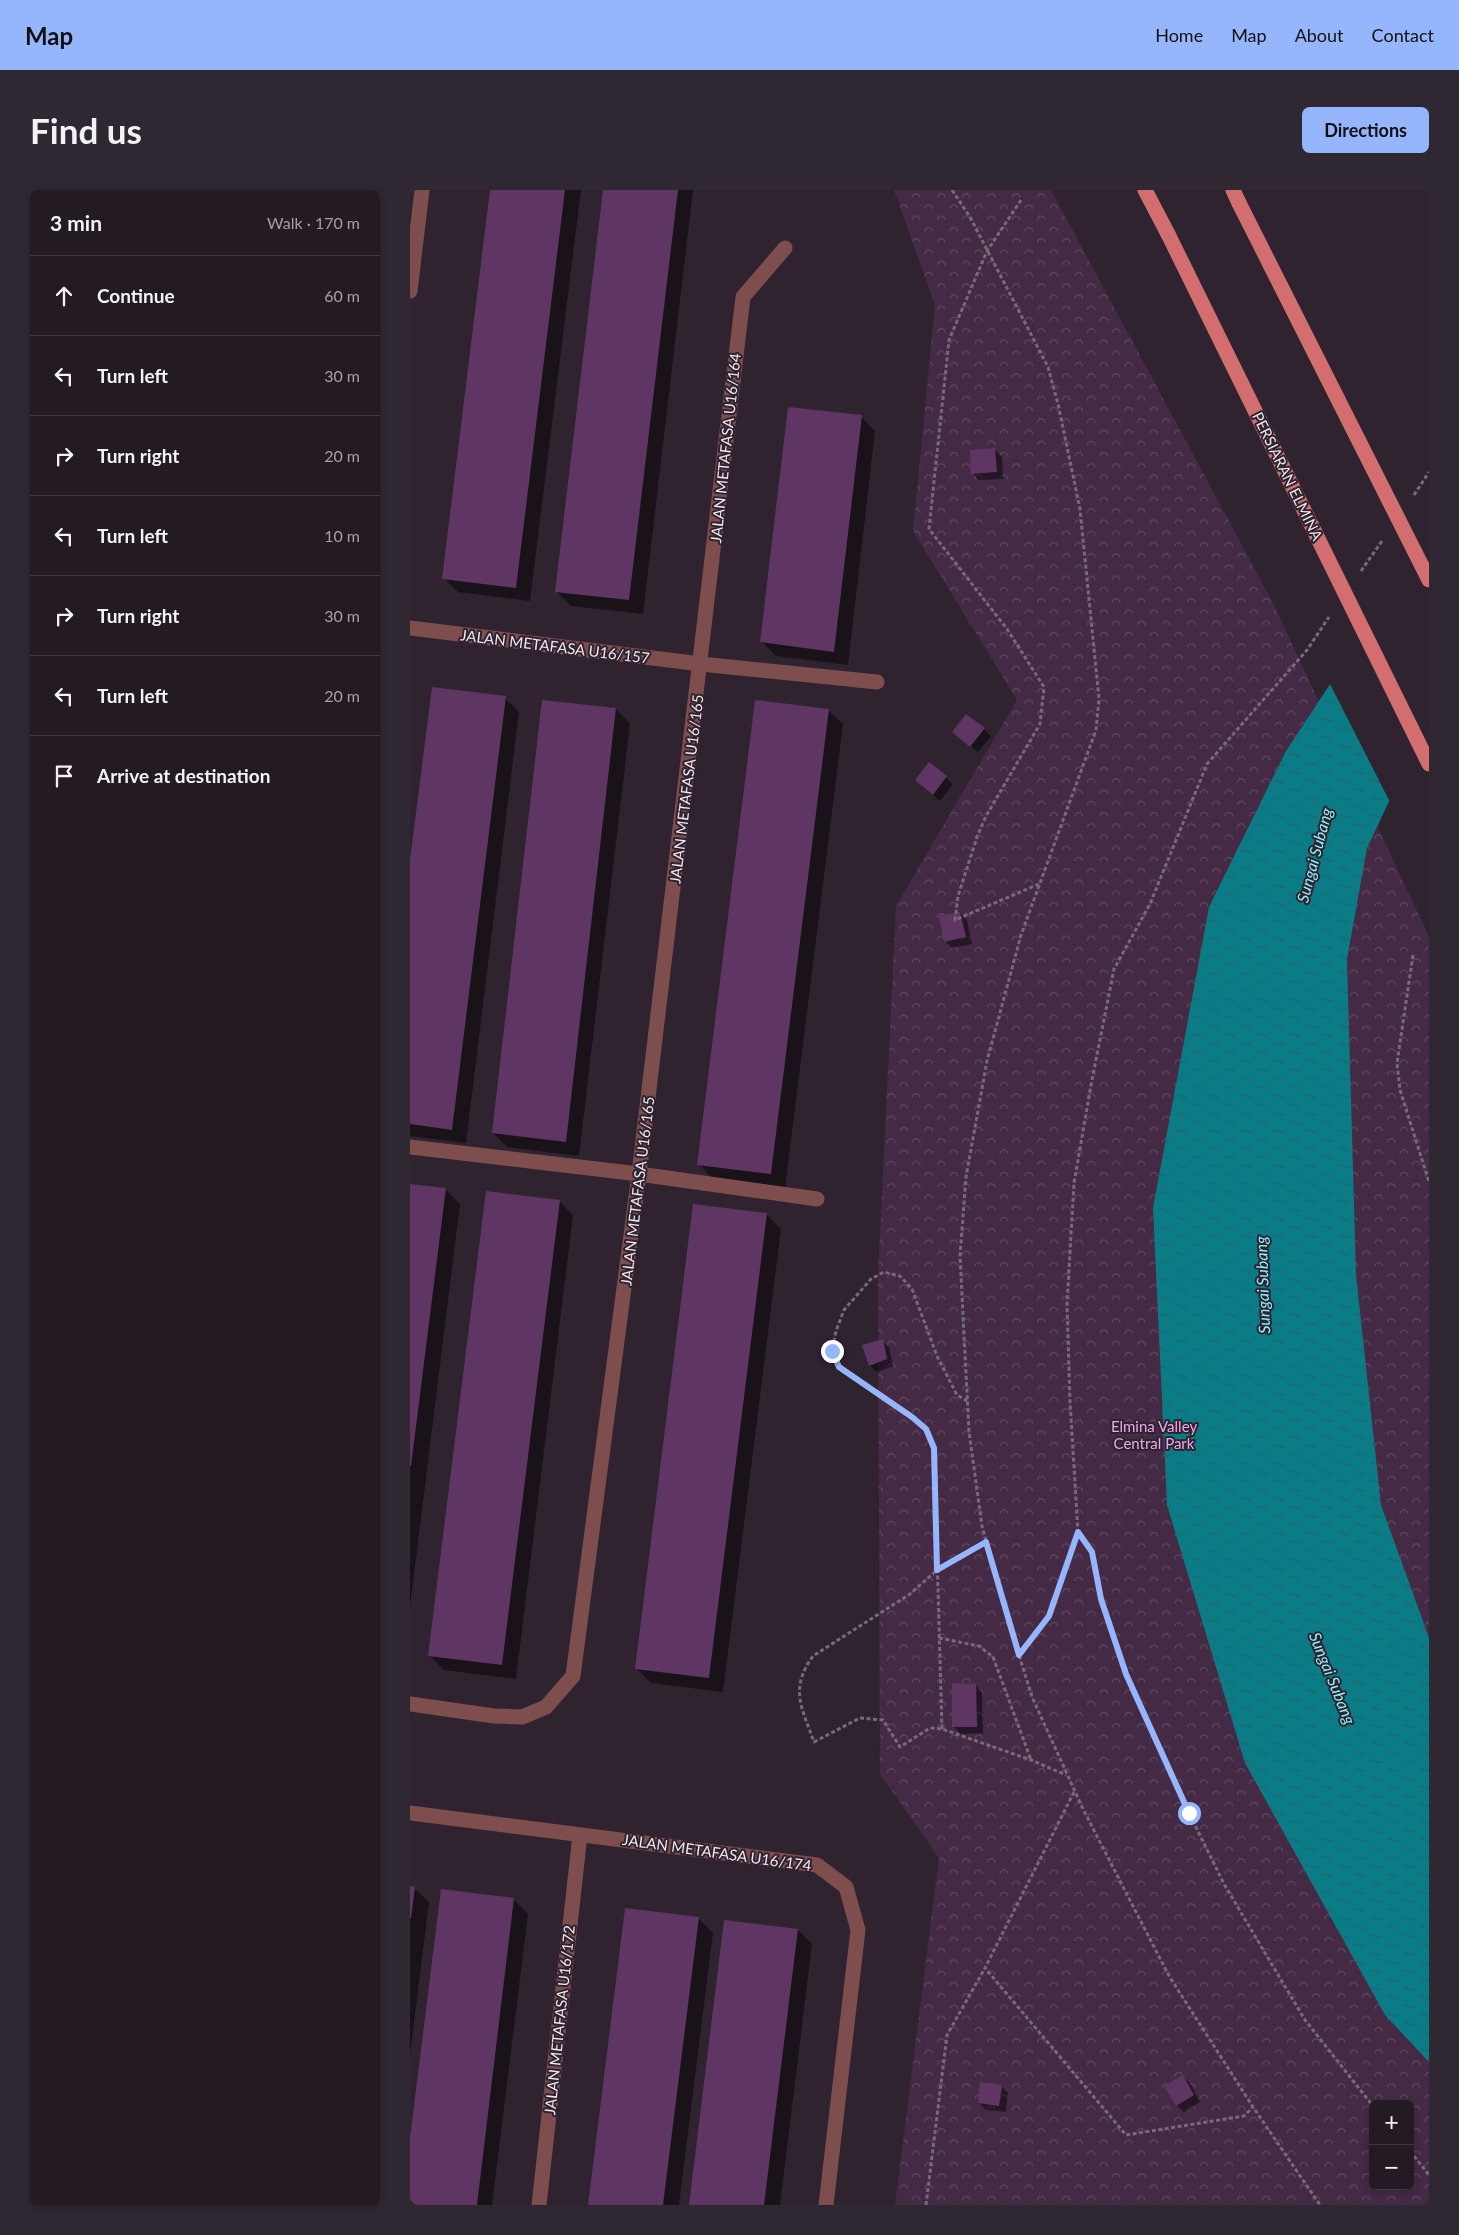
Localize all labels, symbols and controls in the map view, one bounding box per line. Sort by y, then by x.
text: Map [25,21,73,50]
text: Home [1155,24,1203,46]
text: Map [1231,24,1267,46]
text: About [1295,24,1344,46]
text: Contact [1372,24,1434,46]
button: Directions [1302,107,1429,153]
text: Find us [30,109,142,151]
text: 3 min [50,210,102,235]
text: Walk · 170 m [267,213,360,232]
icon: ahead [50,282,78,310]
text: Continue [97,284,175,307]
text: 60 m [324,286,360,305]
street label: JALAN METAFASA U16/164 [706,352,744,544]
icon: left [50,362,78,390]
text: Turn left [97,364,168,387]
text: 30 m [324,366,360,385]
street label: PERSIARAN ELMINA [1249,409,1327,544]
icon: right [50,442,78,470]
text: Turn right [97,444,179,467]
text: 20 m [324,446,360,465]
icon: left [50,522,78,550]
text: Turn left [97,524,168,547]
text: 10 m [324,526,360,545]
icon: right [50,602,78,630]
text: Turn right [97,604,179,627]
text: 30 m [324,606,360,625]
street label: JALAN METAFASA U16/157 [459,625,651,667]
icon: left [50,682,78,710]
text: Turn left [97,684,168,707]
text: 20 m [324,686,360,705]
street label: JALAN METAFASA U16/165 [665,693,707,885]
icon: arrive [50,762,78,790]
text: Arrive at destination [97,764,270,787]
water label: Sungai Subang [1292,805,1336,904]
street label: JALAN METAFASA U16/165 [616,1095,658,1287]
water label: Sungai Subang [1251,1236,1273,1334]
route end [821,1340,844,1363]
park label: Elmina Valley Central Park [1111,1417,1197,1452]
water label: Sungai Subang [1306,1629,1360,1727]
route start [1178,1802,1201,1825]
street label: JALAN METAFASA U16/174 [621,1830,813,1874]
street label: JALAN METAFASA U16/172 [540,1924,578,2116]
map controls [1369,2100,1414,2190]
button: + [1369,2100,1414,2145]
button: − [1369,2145,1414,2190]

